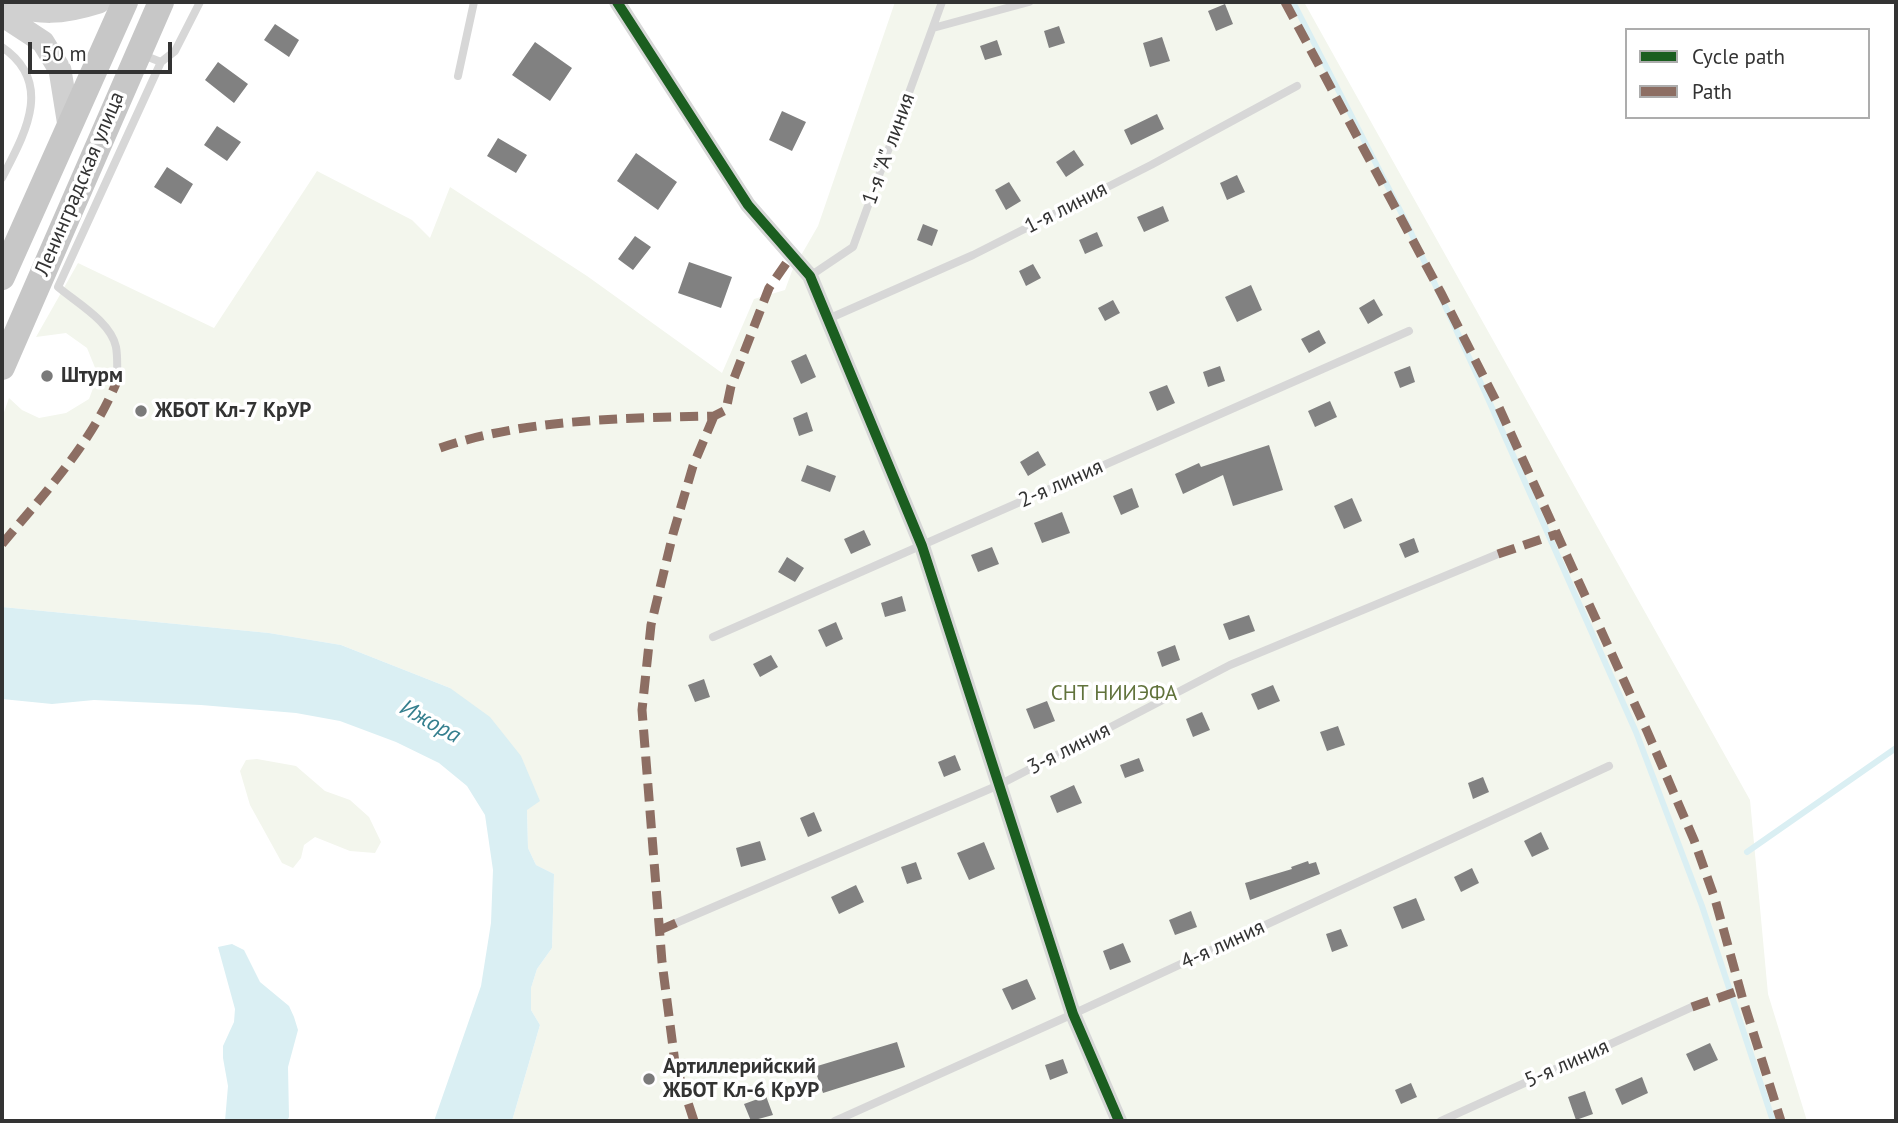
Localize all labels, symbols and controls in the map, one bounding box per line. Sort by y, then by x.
scale bar [32,28,175,72]
legend [1625,28,1870,119]
text: 50 m [41,40,87,67]
text: Cycle path [1692,43,1785,70]
text: Path [1692,78,1732,105]
street label: Ленинградская улица [30,88,130,280]
street label: 1-я "А" линия [857,90,921,208]
street label: 1-я линия [1020,176,1112,240]
place label: Штурм [61,363,123,389]
marker: Штурм [39,368,55,384]
place label: ЖБОТ Кл-7 КрУР [155,398,311,424]
marker: ЖБОТ Кл-7 КрУР [133,403,149,419]
street label: 2-я линия [1015,454,1107,514]
park label: СНТ НИИЭФА [1051,681,1177,707]
water label: Ижора [395,694,465,750]
street label: 3-я линия [1023,717,1115,781]
street label: 4-я линия [1177,915,1269,975]
street label: 5-я линия [1521,1034,1613,1094]
place label: Артиллерийский ЖБОТ Кл-6 КрУР [663,1054,819,1104]
marker: Артиллерийский ЖБОТ Кл-6 КрУР [641,1071,657,1087]

